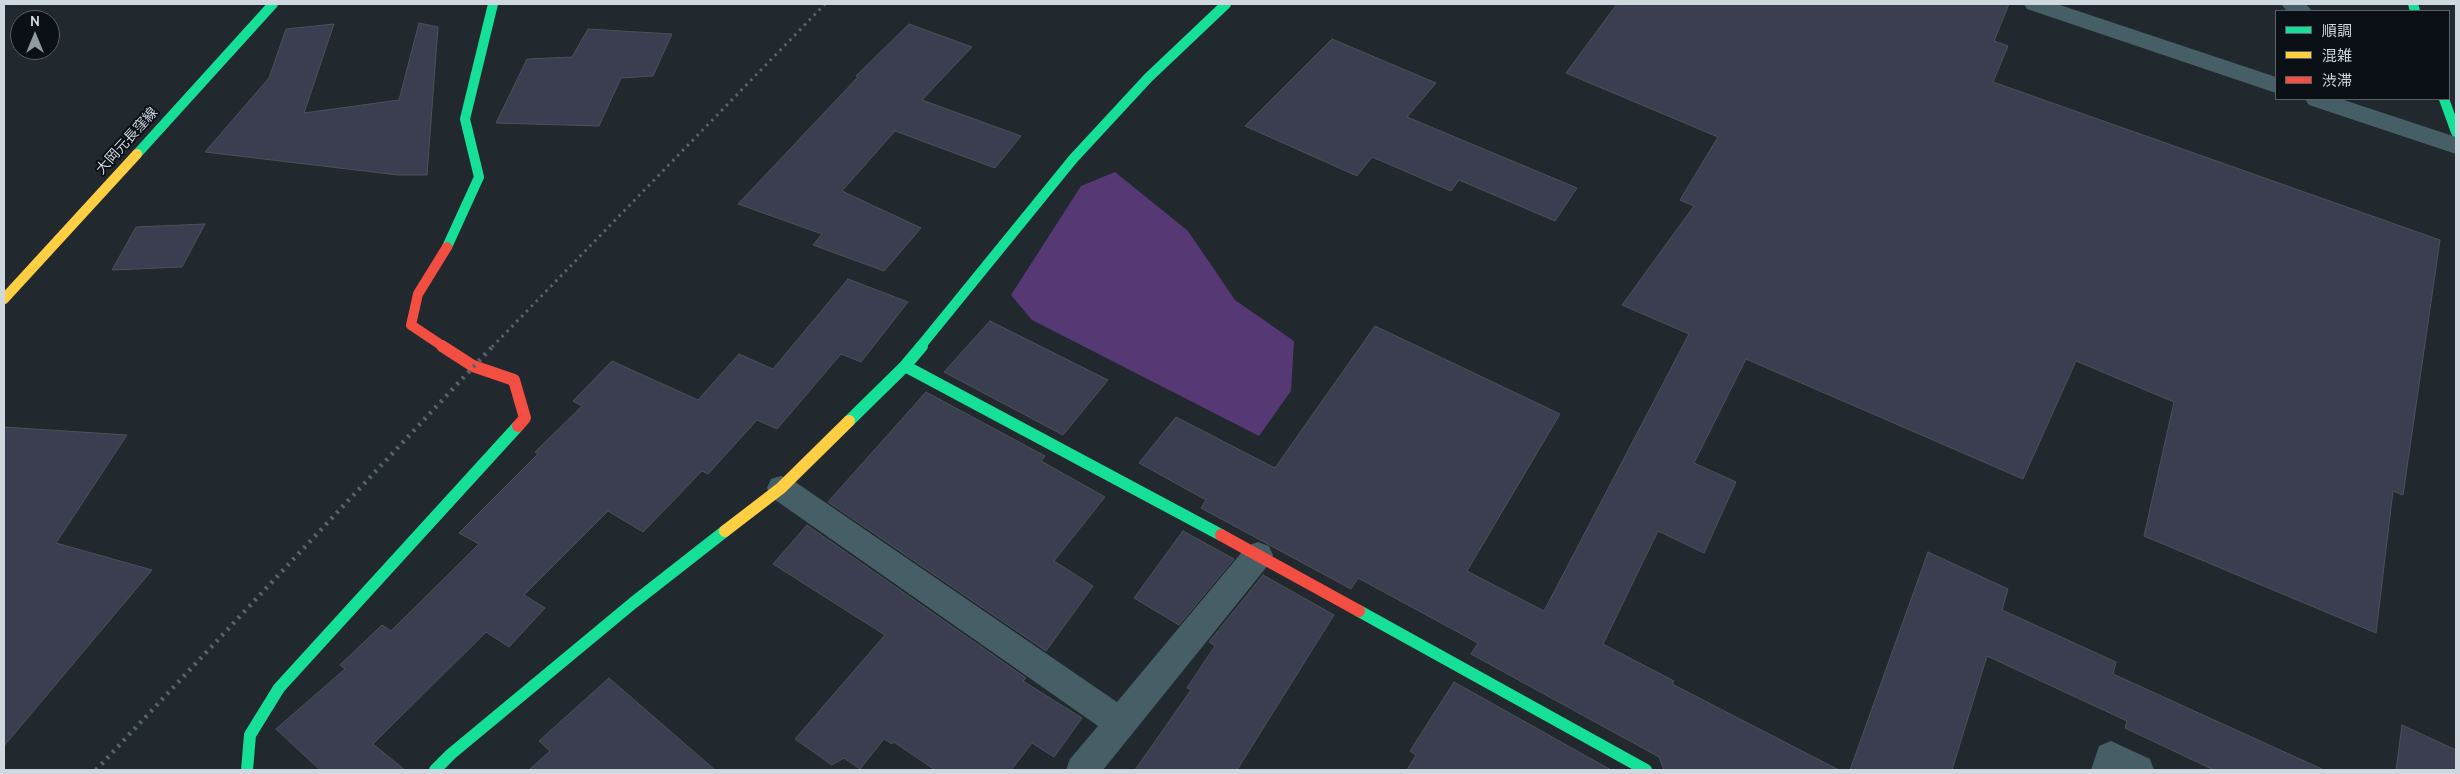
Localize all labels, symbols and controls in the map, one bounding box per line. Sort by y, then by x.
north arrow [10,10,60,60]
legend [2275,10,2450,100]
text: N [30,12,40,30]
text: 順調 [2322,22,2352,40]
text: 混雑 [2322,47,2352,65]
text: 渋滞 [2322,72,2352,90]
street label: 大岡元長窪線 [93,104,161,178]

